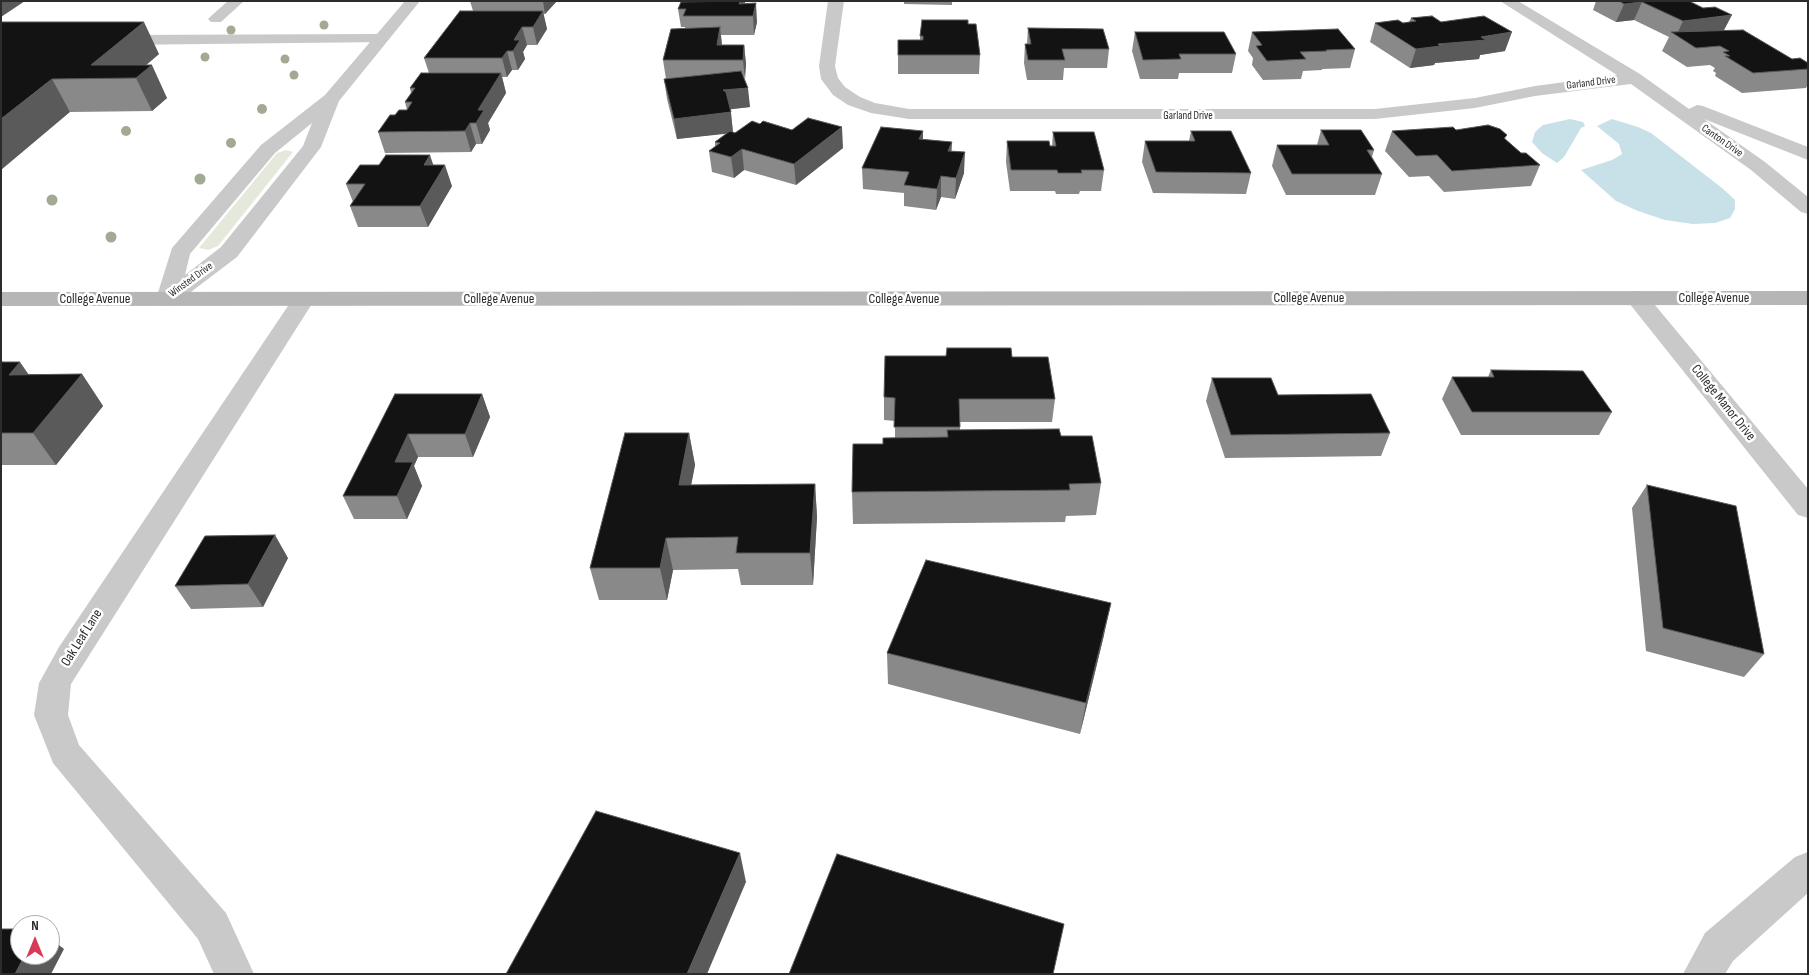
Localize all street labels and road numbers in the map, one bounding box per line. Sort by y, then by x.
street label: Garland Drive [1566,73,1616,93]
street label: Garland Drive [1163,109,1213,123]
street label: Canton Drive [1699,122,1745,160]
street label: Winsted Drive [166,260,216,300]
street label: College Avenue [1274,290,1344,306]
street label: College Avenue [1679,290,1749,306]
street label: College Avenue [60,291,130,307]
street label: College Avenue [464,291,534,307]
street label: College Avenue [869,291,939,307]
street label: College Manor Drive [1687,362,1759,444]
street label: Oak Leaf Lane [58,606,106,670]

